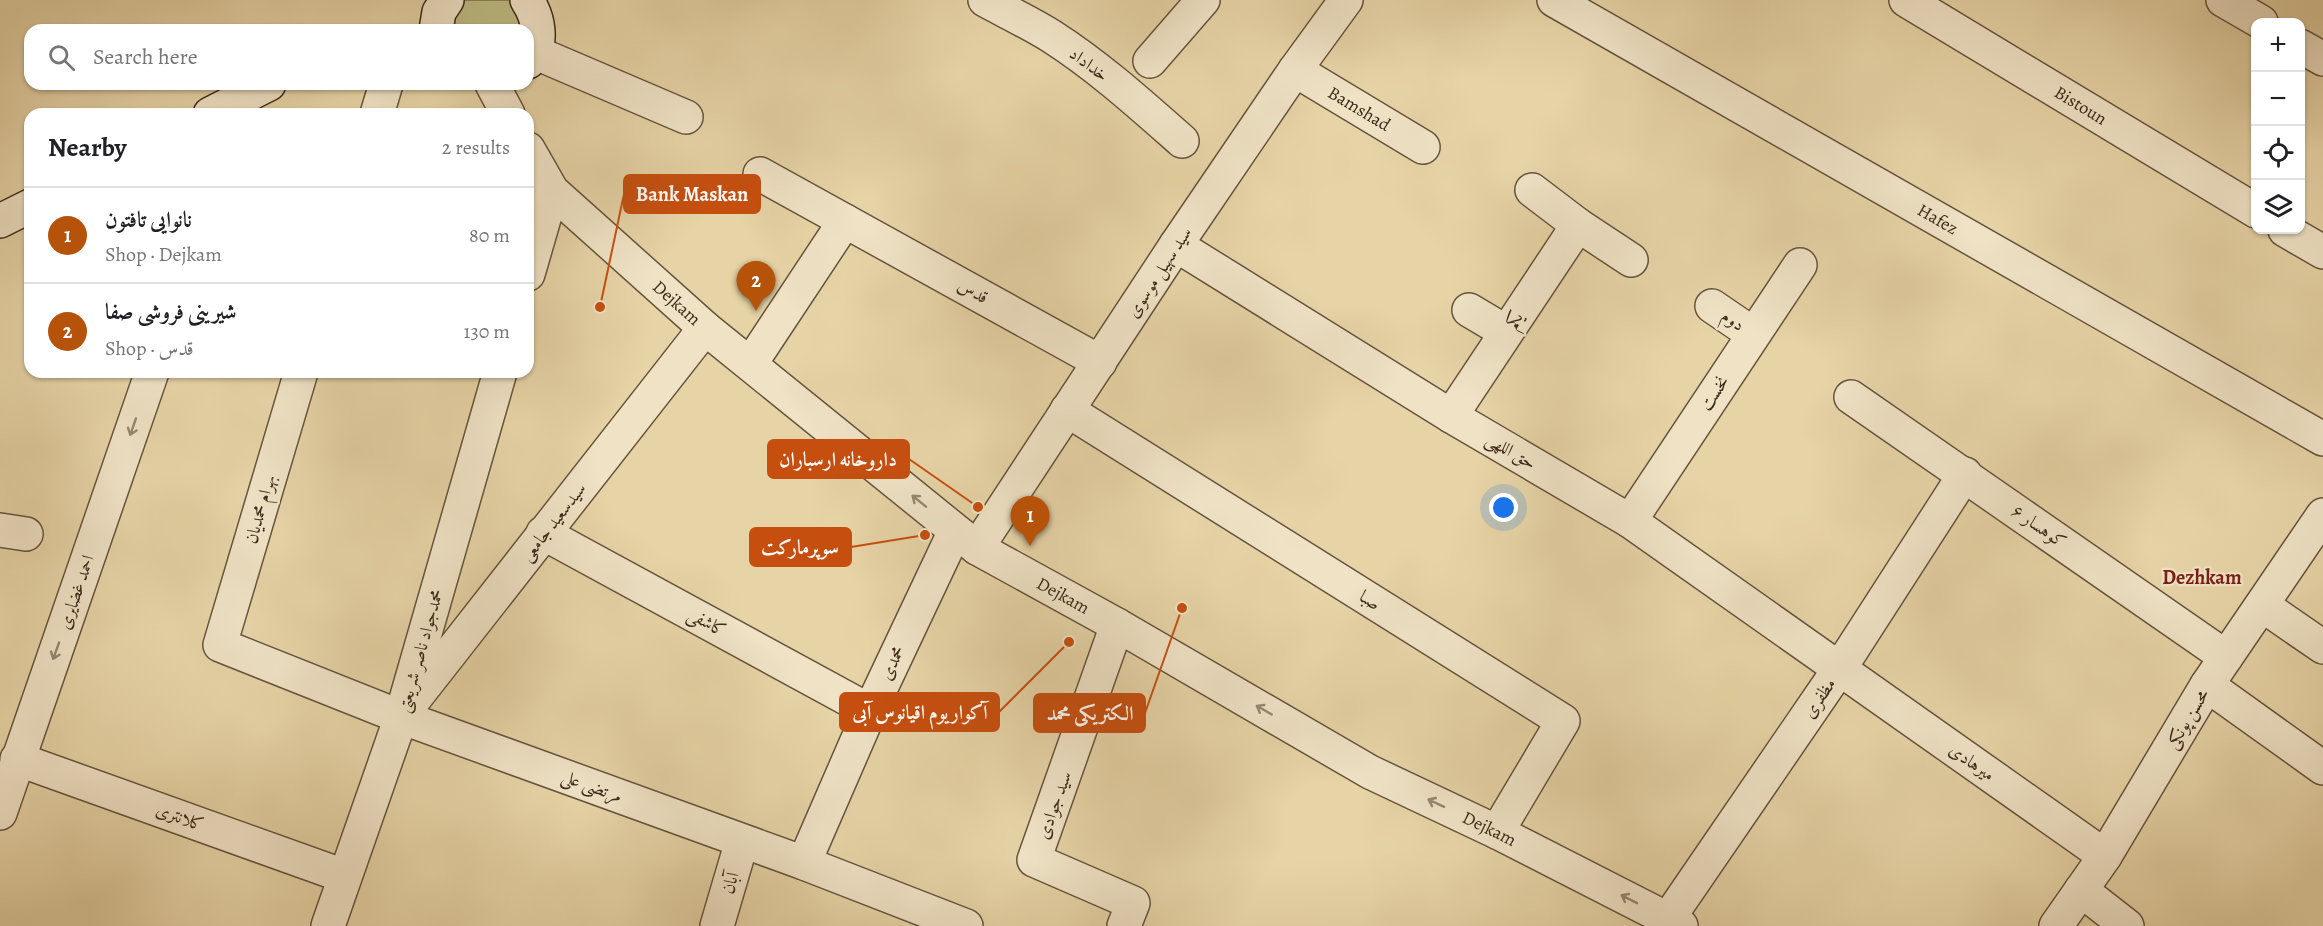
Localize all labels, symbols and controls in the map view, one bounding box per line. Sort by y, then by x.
map controls [2251,18,2305,234]
button: + [2251,18,2305,72]
search box [24,24,534,90]
icon: search [45,41,78,74]
text: Search here [93,42,198,72]
street label: خداداد [1064,42,1114,86]
button: − [2251,72,2305,126]
street label: Bistoun [2050,80,2112,130]
street label: Bamshad [1323,81,1395,137]
button: locate [2251,126,2305,180]
text: Nearby [48,130,127,165]
text: 2 results [442,134,510,161]
callout: Bank Maskan [624,175,760,213]
button: layers [2251,180,2305,234]
text: Bank Maskan [636,181,748,208]
street label: Hafez [1913,198,1963,240]
text: نانوایی تافتون [105,205,192,235]
text: 1 [64,222,71,249]
text: 80 m [469,222,510,249]
street label: سید سهیل موسوی [1121,222,1198,323]
text: Shop · Dejkam [105,241,222,268]
pin: 2 [736,262,776,311]
street label: قدس [953,273,993,309]
street label: Dejkam [648,275,706,331]
text: شیرینی فروشی صفا [105,297,237,327]
street label: دوم [1714,303,1749,340]
street label: یکم [1500,305,1533,336]
text: 2 [63,318,72,345]
text: 130 m [464,318,510,345]
text: Shop · قدس [105,335,194,362]
street label: نخست [1694,371,1734,415]
one-way arrow [127,417,138,436]
street label: حق اللهی [1481,427,1541,475]
callout: داروخانه ارسباران [768,440,909,478]
text: داروخانه ارسباران [779,446,897,473]
street label: بهرام محمدیان [239,472,285,547]
street label: سیدسعید جامعی [515,477,592,567]
your location [1489,493,1518,522]
one-way arrow [911,495,927,508]
pin: 1 [1010,496,1050,546]
street label: کوهسار ۶ [2007,498,2071,554]
callout: سوپرمارکت [750,528,851,566]
text: سوپرمارکت [761,534,839,561]
street label: احمد غضایری [52,552,100,632]
district label: Dezhkam [2162,564,2242,591]
street label: Dejkam [1032,571,1094,620]
street label: صبا [1355,584,1385,616]
street label: محمدجواد ناصر شریعتی [391,587,450,716]
street label: کاشفی [683,602,730,643]
one-way arrow [49,641,60,660]
street label: محمدی [874,642,910,684]
street label: مظفری [1797,673,1841,723]
street label: محسن پونکی [2160,684,2215,754]
callout: آکواریوم اقیانوس آبی [840,693,999,731]
callout: الکتریکی محمد [1034,694,1145,732]
text: آکواریوم اقیانوس آبی [851,699,990,730]
text: الکتریکی محمد [1046,700,1134,727]
one-way arrow [1256,704,1273,716]
street label: میرهادی [1944,738,2000,786]
street label: مرتضی علی [558,764,626,809]
street label: سید جوادی [1031,768,1077,842]
one-way arrow [1427,796,1445,808]
street label: کلانتری [153,797,207,837]
street label: Dejkam [1458,805,1520,852]
street label: آبان [715,867,745,897]
one-way arrow [1620,893,1638,905]

